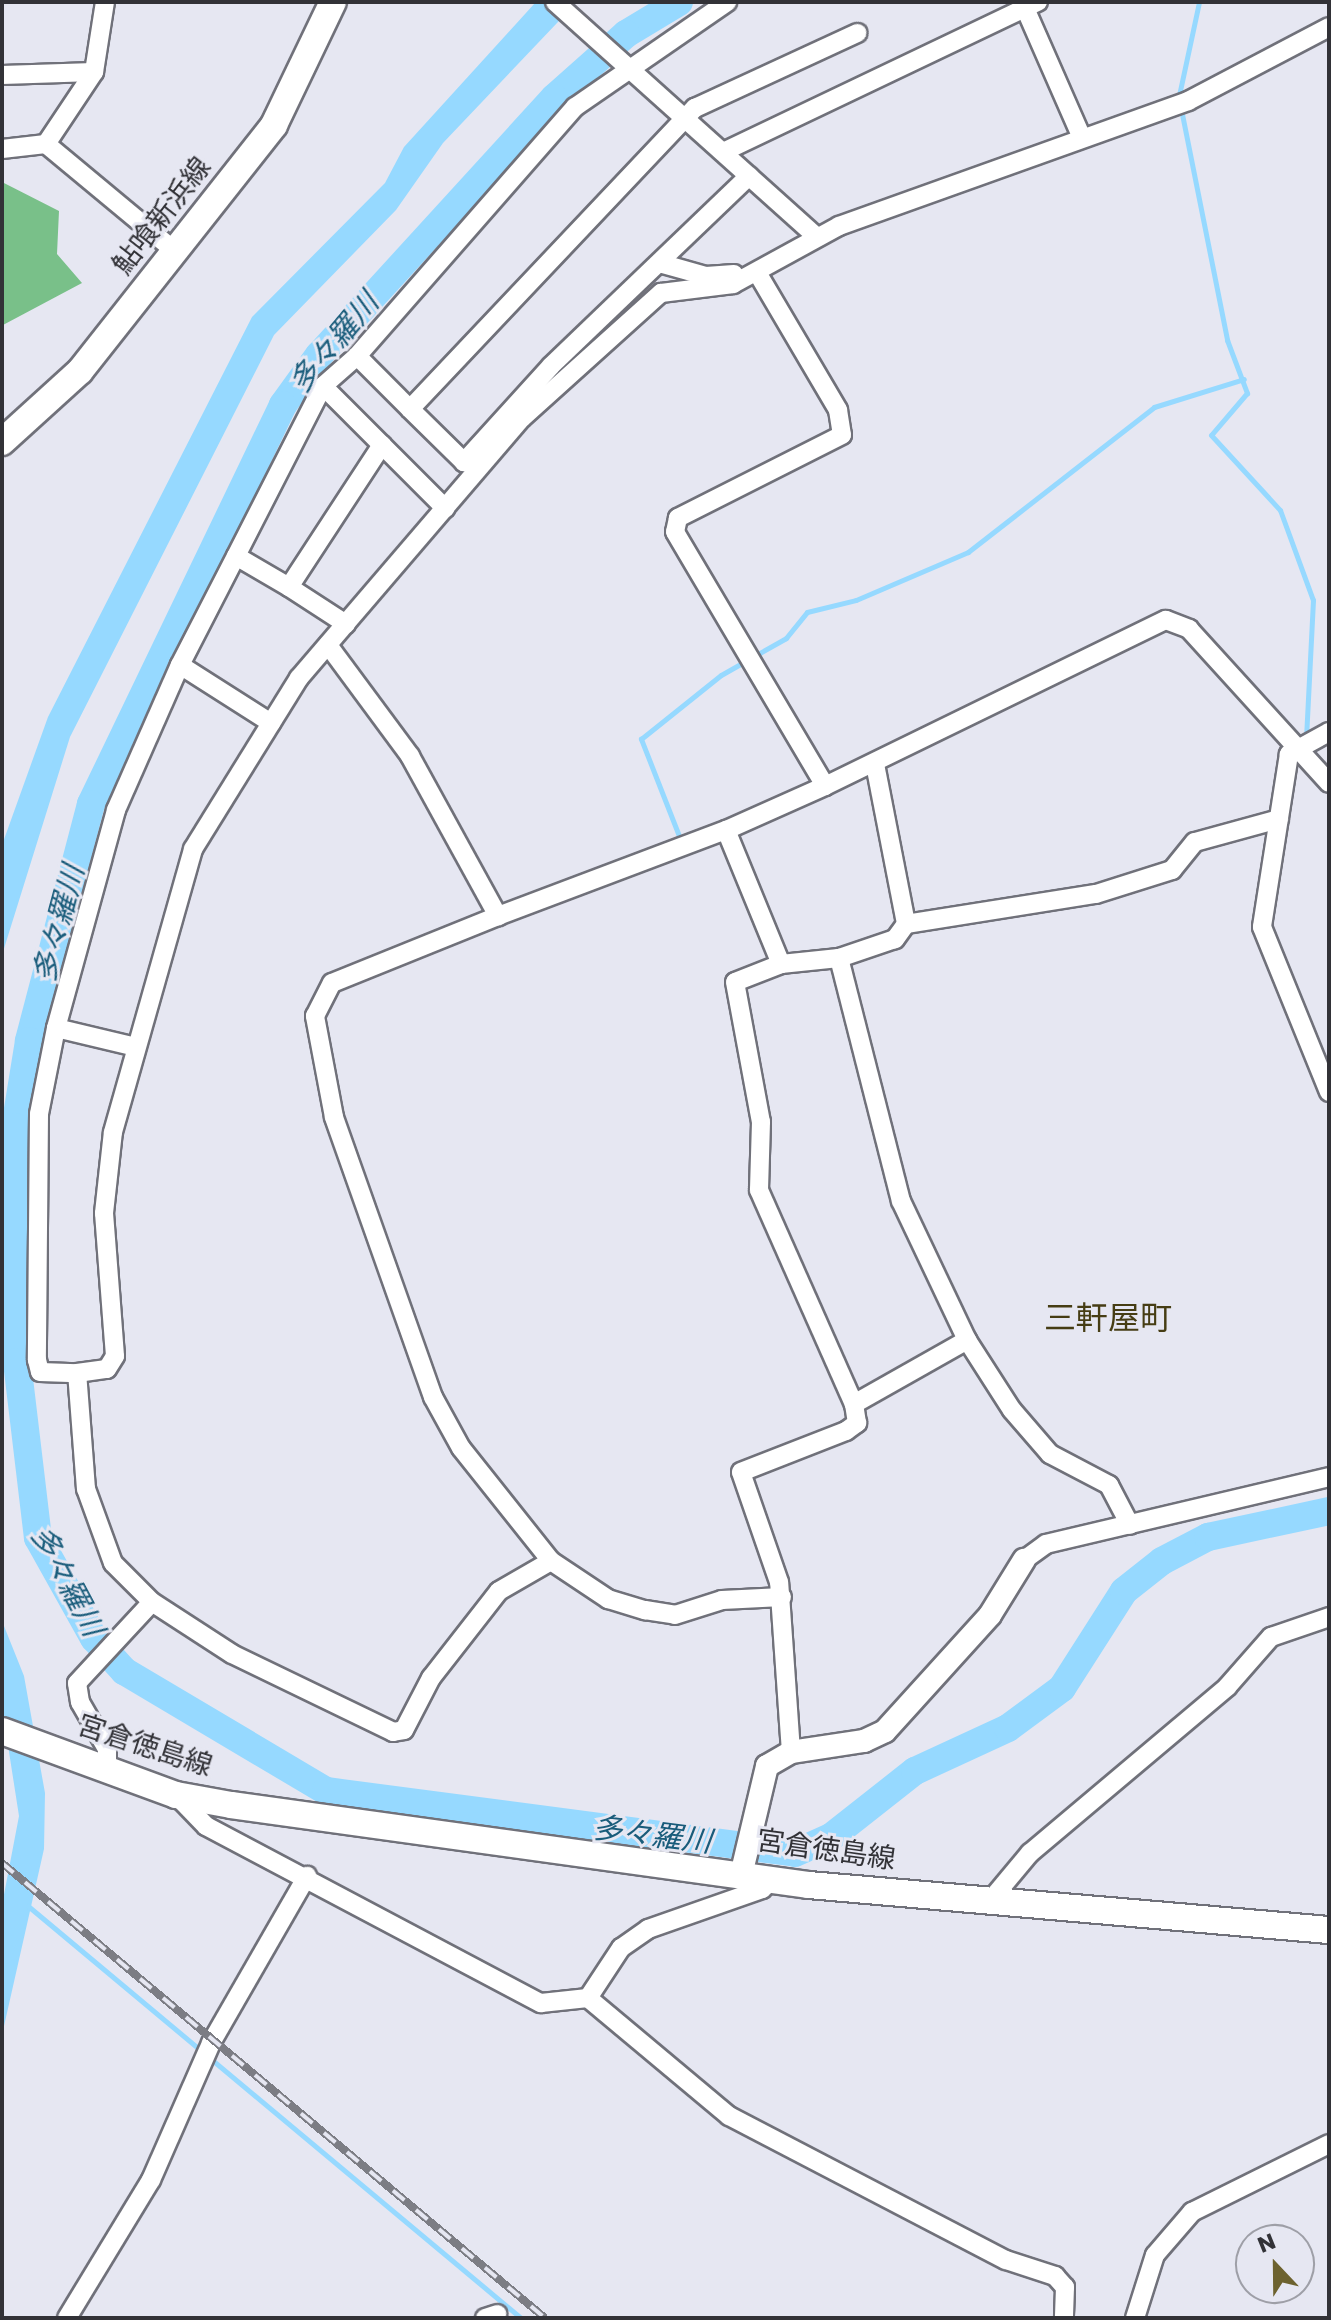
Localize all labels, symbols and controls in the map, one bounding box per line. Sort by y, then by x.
street label: 鮎喰新浜線 [106,150,218,282]
water label: 多々羅川 [282,285,386,401]
water label: 多々羅川 [26,861,92,987]
district label: 三軒屋町 [1044,1299,1172,1337]
water label: 多々羅川 [23,1520,111,1642]
street label: 宮倉徳島線 [73,1708,217,1784]
water label: 多々羅川 [590,1810,714,1860]
street label: 宮倉徳島線 [754,1824,898,1876]
north arrow [1235,2224,1315,2304]
text: N [1253,2226,1280,2261]

